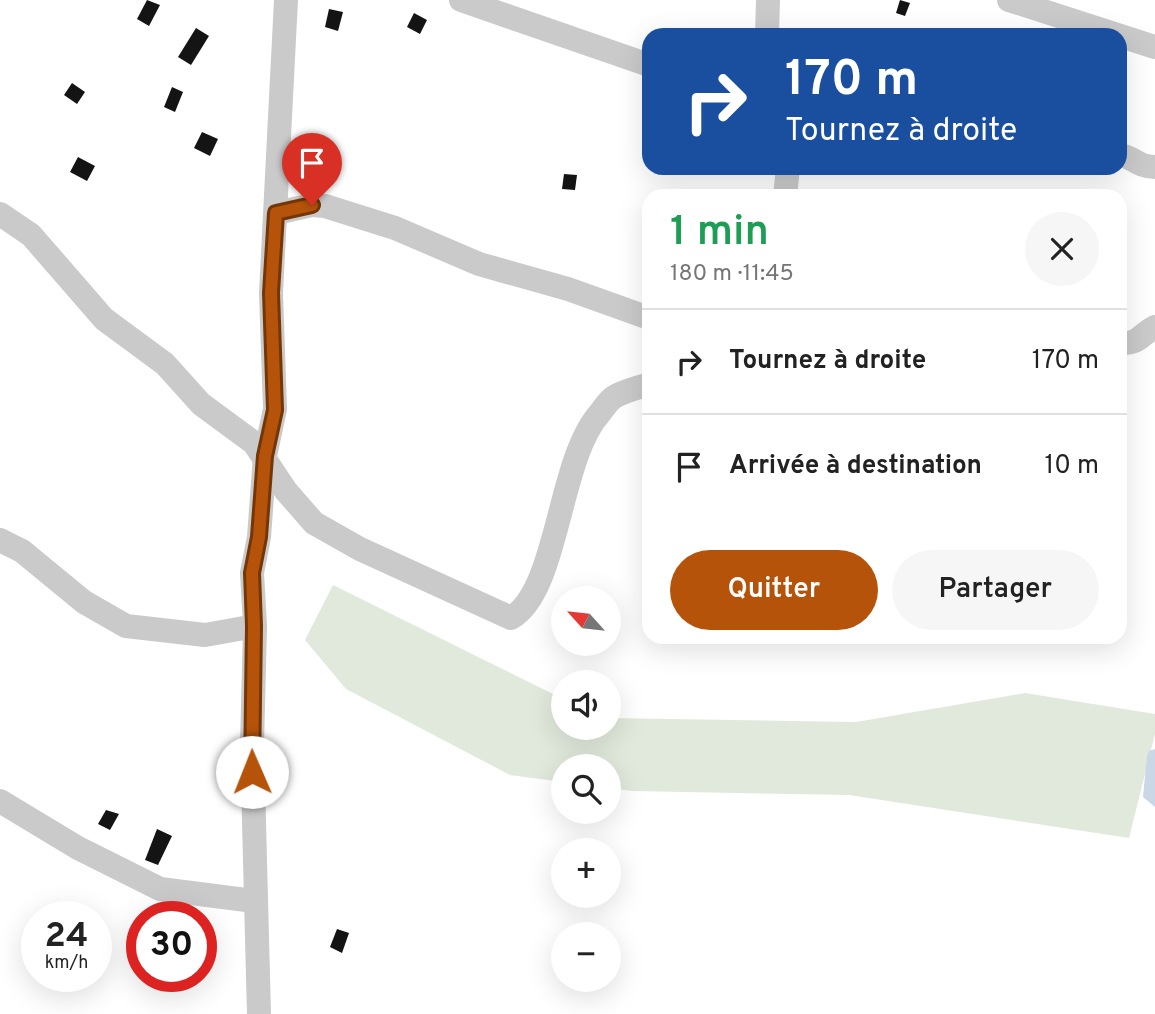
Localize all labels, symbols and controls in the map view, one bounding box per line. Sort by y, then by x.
text: 170 m [785,51,918,113]
icon: right [670,56,761,147]
text: Tournez à droite [785,112,1017,152]
pin [282,133,342,205]
icon: arrive [293,144,331,182]
text: 1 min [670,207,769,260]
button: close [1025,212,1099,286]
text: 180 m · 11:45 [670,260,794,289]
icon: right [670,343,708,381]
text: Tournez à droite [729,345,926,378]
text: 170 m [1032,345,1099,378]
icon: arrive [670,448,708,486]
text: Arrivée à destination [729,450,982,483]
text: 10 m [1044,450,1099,483]
button: Quitter [670,550,878,630]
button: Partager [892,550,1099,630]
north arrow [551,586,621,656]
map controls [551,586,621,992]
button: sound [551,670,621,740]
position arrow [215,735,289,809]
button: search [551,754,621,824]
button: + [551,838,621,908]
speed limit sign: 30 [126,901,217,992]
text: 24 [45,915,88,959]
button: − [551,922,621,992]
text: km/h [45,952,88,975]

